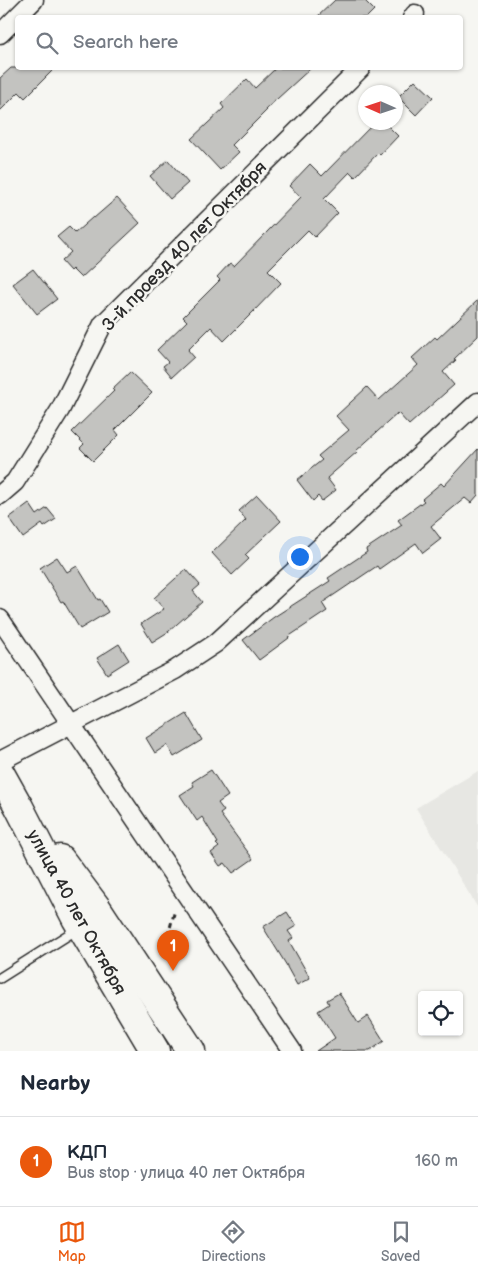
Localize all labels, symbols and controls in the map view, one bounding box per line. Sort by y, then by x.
search box [15,15,463,70]
icon: search [33,29,61,57]
text: Search here [73,31,178,54]
north arrow [358,85,403,130]
street label: 3-й проезд 40 лет Октября [98,157,271,336]
your location [287,544,313,570]
street label: улица 40 лет Октября [22,826,131,998]
pin: 1 [157,930,189,971]
map controls [418,991,463,1036]
button: locate [418,991,463,1036]
text: Nearby [20,1071,90,1096]
text: КДП [67,1141,107,1164]
text: 1 [33,1152,39,1171]
text: 160 m [415,1152,458,1171]
text: Bus stop · улица 40 лет Октября [67,1164,305,1183]
tab: Map [58,1218,86,1265]
tab: Directions [201,1218,266,1265]
tab: Saved [381,1218,420,1265]

